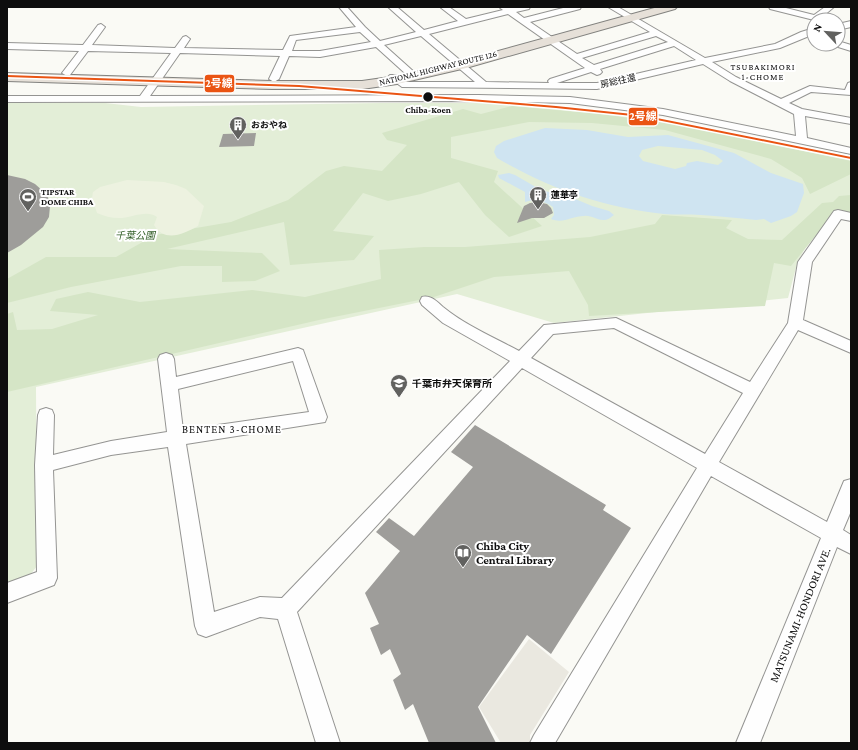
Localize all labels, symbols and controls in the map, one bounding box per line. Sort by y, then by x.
north arrow [806,12,846,52]
text: N [810,21,824,34]
street label: NATIONAL HIGHWAY ROUTE 126 [378,48,498,87]
district label: TSUBAKIMORI 1-CHOME [730,62,796,82]
street label: 房総往還 [599,72,637,90]
line badge: 2号線 [204,74,235,93]
text: 2号線 [205,77,233,89]
marker: Chiba-Koen [421,90,435,104]
place label: Chiba-Koen [405,105,452,115]
line badge: 2号線 [628,107,658,126]
text: 2号線 [629,110,657,122]
building icon: おおやね [228,115,248,140]
place label: おおやね [251,120,287,130]
building icon: 蓮華亭 [528,185,548,210]
sports icon: TIPSTAR DOME CHIBA [18,187,38,212]
place label: TIPSTAR DOME CHIBA [41,187,94,207]
place label: 蓮華亭 [551,190,578,200]
park label: 千葉公園 [115,230,157,241]
school or university icon: 千葉市弁天保育所 [389,373,409,398]
place label: 千葉市弁天保育所 [412,378,492,389]
district label: BENTEN 3-CHOME [182,423,282,435]
place label: Chiba City Central Library [476,539,554,567]
library icon: Chiba City Central Library [453,543,473,568]
street label: MATSUNAMI-HONDORI AVE. [767,545,834,684]

